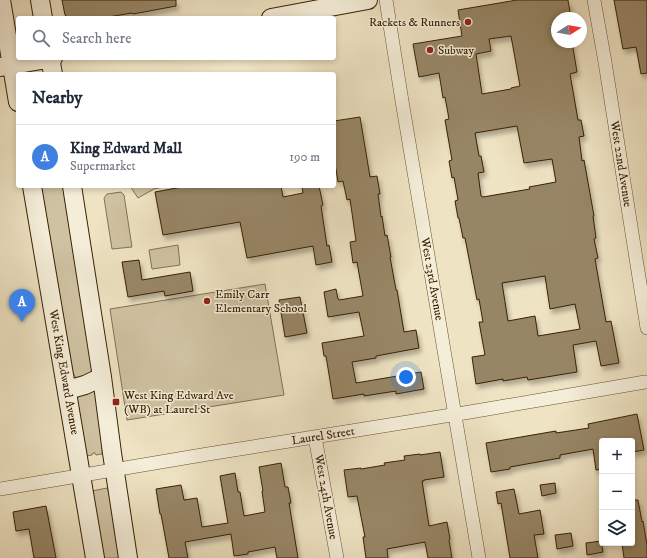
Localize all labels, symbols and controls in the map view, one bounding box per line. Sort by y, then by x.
north arrow [551,12,587,48]
place label: Rackets & Runners [369,15,460,30]
search box [16,16,336,60]
marker: Rackets & Runners [463,17,473,27]
icon: search [30,27,52,49]
text: Search here [62,29,131,48]
place label: Subway [438,43,474,58]
marker: Subway [425,45,435,55]
text: Nearby [32,87,82,109]
street label: West 22nd Avenue [607,119,635,208]
text: King Edward Mall [70,139,182,158]
text: A [41,149,49,165]
text: 190 m [289,149,320,165]
text: Supermarket [70,158,136,174]
street label: West 23rd Avenue [417,235,447,322]
place label: Emily Carr Elementary School [215,287,307,316]
pin: A [9,289,35,322]
marker: Emily Carr Elementary School [202,296,212,306]
street label: West King Edward Avenue [45,307,82,436]
your location [396,367,416,387]
place label: West King Edward Ave (WB) at Laurel St [123,388,234,417]
marker: West King Edward Ave (WB) at Laurel St [111,397,121,407]
street label: Laurel Street [290,424,356,448]
map controls [599,438,635,546]
button: + [599,438,635,474]
street label: West 24th Avenue [311,452,341,541]
button: − [599,474,635,510]
button: layers [599,510,635,546]

